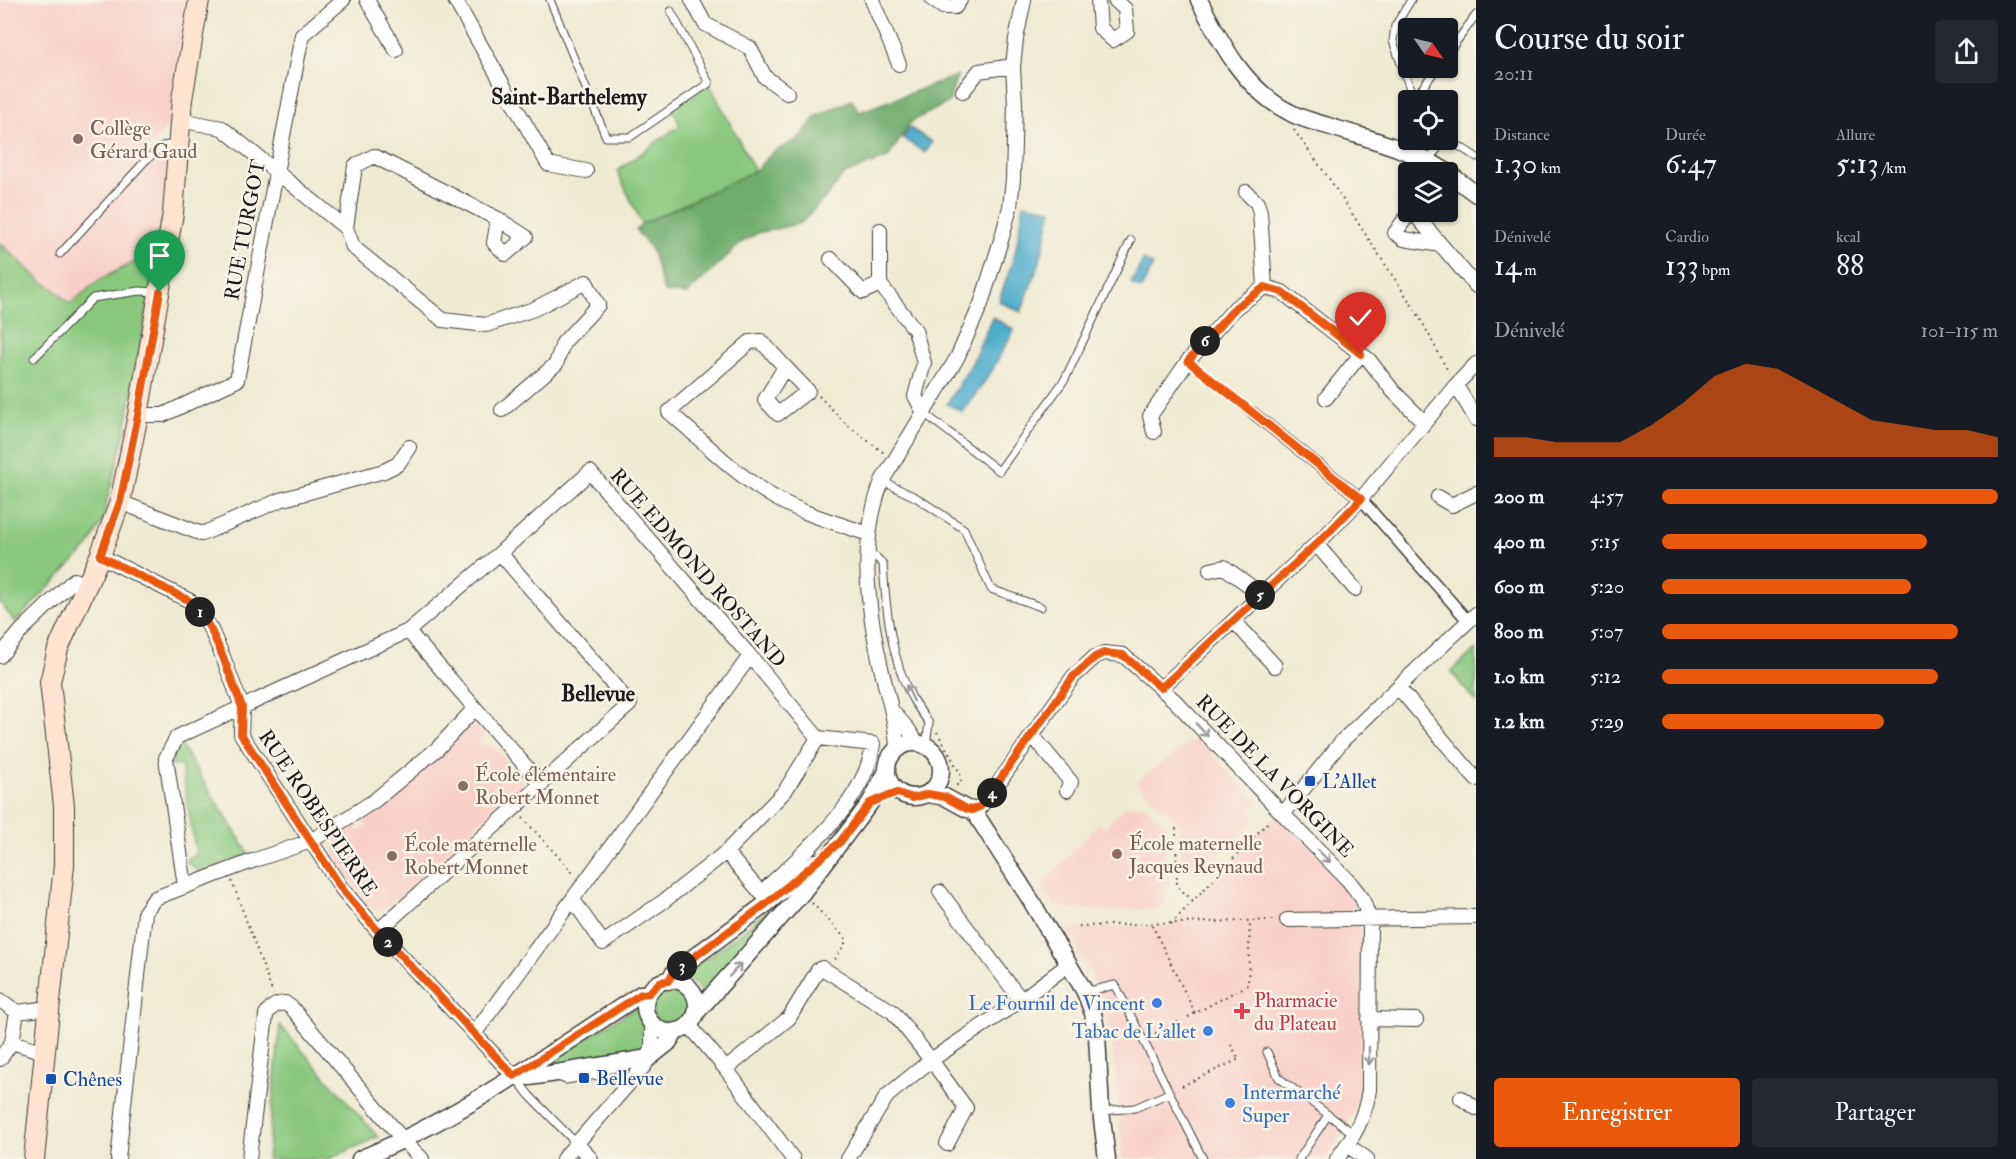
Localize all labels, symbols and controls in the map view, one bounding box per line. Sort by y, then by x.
north arrow [1398,18,1458,78]
map controls [1398,18,1458,222]
text: Course du soir [1494,18,1684,59]
button: share [1935,20,1998,83]
text: 20:11 [1494,61,1534,86]
district label: Saint-Barthelemy [491,83,648,112]
button: locate [1398,90,1458,150]
place label: Collège Gérard Gaud [90,116,198,164]
text: Distance [1494,125,1550,145]
text: Durée [1665,125,1706,145]
text: Allure [1836,125,1875,145]
marker: Collège Gérard Gaud [71,132,85,146]
text: 1.30 [1494,145,1537,182]
text: 6:47 [1665,145,1717,182]
text: 5:13 [1836,145,1879,182]
street label: RUE TURGOT [219,157,271,302]
text: km [1537,158,1561,178]
text: /km [1879,158,1906,178]
button: layers [1398,162,1458,222]
text: Dénivelé [1494,227,1550,247]
text: Cardio [1665,227,1709,247]
text: kcal [1836,227,1861,247]
pin [134,230,185,292]
icon: arrive [143,239,176,272]
text: 14 [1494,247,1521,284]
text: 133 [1665,247,1699,284]
text: 88 [1836,247,1864,284]
text: m [1521,260,1537,280]
text: bpm [1699,260,1730,280]
pin [1335,292,1386,354]
icon: check [1344,301,1377,334]
text: Dénivelé [1494,318,1564,343]
text: 101–115 m [1921,318,1998,343]
pin: 6 [1190,326,1220,356]
text: 6 [1201,331,1209,351]
street label: RUE EDMOND ROSTAND [605,463,791,673]
text: 200 m [1494,484,1544,509]
text: 4:57 [1590,484,1624,509]
text: 400 m [1494,529,1545,554]
text: 5:15 [1590,529,1620,554]
text: 600 m [1494,574,1544,599]
text: 5:20 [1590,574,1624,599]
pin: 5 [1245,580,1275,610]
text: 5 [1256,585,1264,605]
pin: 1 [185,597,215,627]
text: 1 [197,602,203,622]
text: 800 m [1494,619,1544,644]
text: 5:07 [1590,619,1623,644]
text: 1.0 km [1494,664,1545,689]
text: 5:12 [1590,664,1621,689]
district label: Bellevue [561,680,636,708]
one-way arrow [904,685,916,703]
street label: RUE DE LA VORGINE [1191,689,1359,863]
text: 1.2 km [1494,709,1544,734]
text: 5:29 [1590,709,1624,734]
one-way arrow [1195,722,1209,737]
street label: RUE ROBESPIERRE [253,725,383,901]
place label: École élémentaire Robert Monnet [475,761,616,810]
place label: L'Allet [1322,769,1377,794]
marker: L'Allet [1303,774,1317,788]
pin: 4 [977,778,1007,808]
marker: École élémentaire Robert Monnet [456,779,470,793]
text: 4 [988,783,996,803]
place label: École maternelle Jacques Reynaud [1128,830,1263,879]
place label: École maternelle Robert Monnet [404,831,537,880]
marker: École maternelle Jacques Reynaud [1110,847,1124,861]
one-way arrow [1317,848,1332,863]
marker: École maternelle Robert Monnet [385,849,399,863]
pin: 2 [373,927,403,957]
text: 2 [384,932,392,952]
pin: 3 [667,951,697,981]
text: 3 [679,956,685,976]
one-way arrow [728,963,742,978]
place label: Pharmacie du Plateau [1254,988,1337,1036]
place label: Le Fournil de Vincent [968,991,1146,1016]
marker: Le Fournil de Vincent [1150,996,1164,1010]
marker: Pharmacie du Plateau [1235,1004,1249,1018]
place label: Tabac de L'allet [1072,1019,1197,1044]
marker: Tabac de L'allet [1201,1024,1215,1038]
one-way arrow [1363,1045,1375,1065]
place label: Bellevue [596,1066,663,1091]
place label: Chênes [63,1067,122,1092]
marker: Bellevue [577,1071,591,1085]
marker: Chênes [44,1072,58,1086]
button: Enregistrer [1494,1078,1740,1147]
button: Partager [1752,1078,1998,1147]
place label: Intermarché Super [1242,1080,1341,1129]
marker: Intermarché Super [1223,1096,1237,1110]

